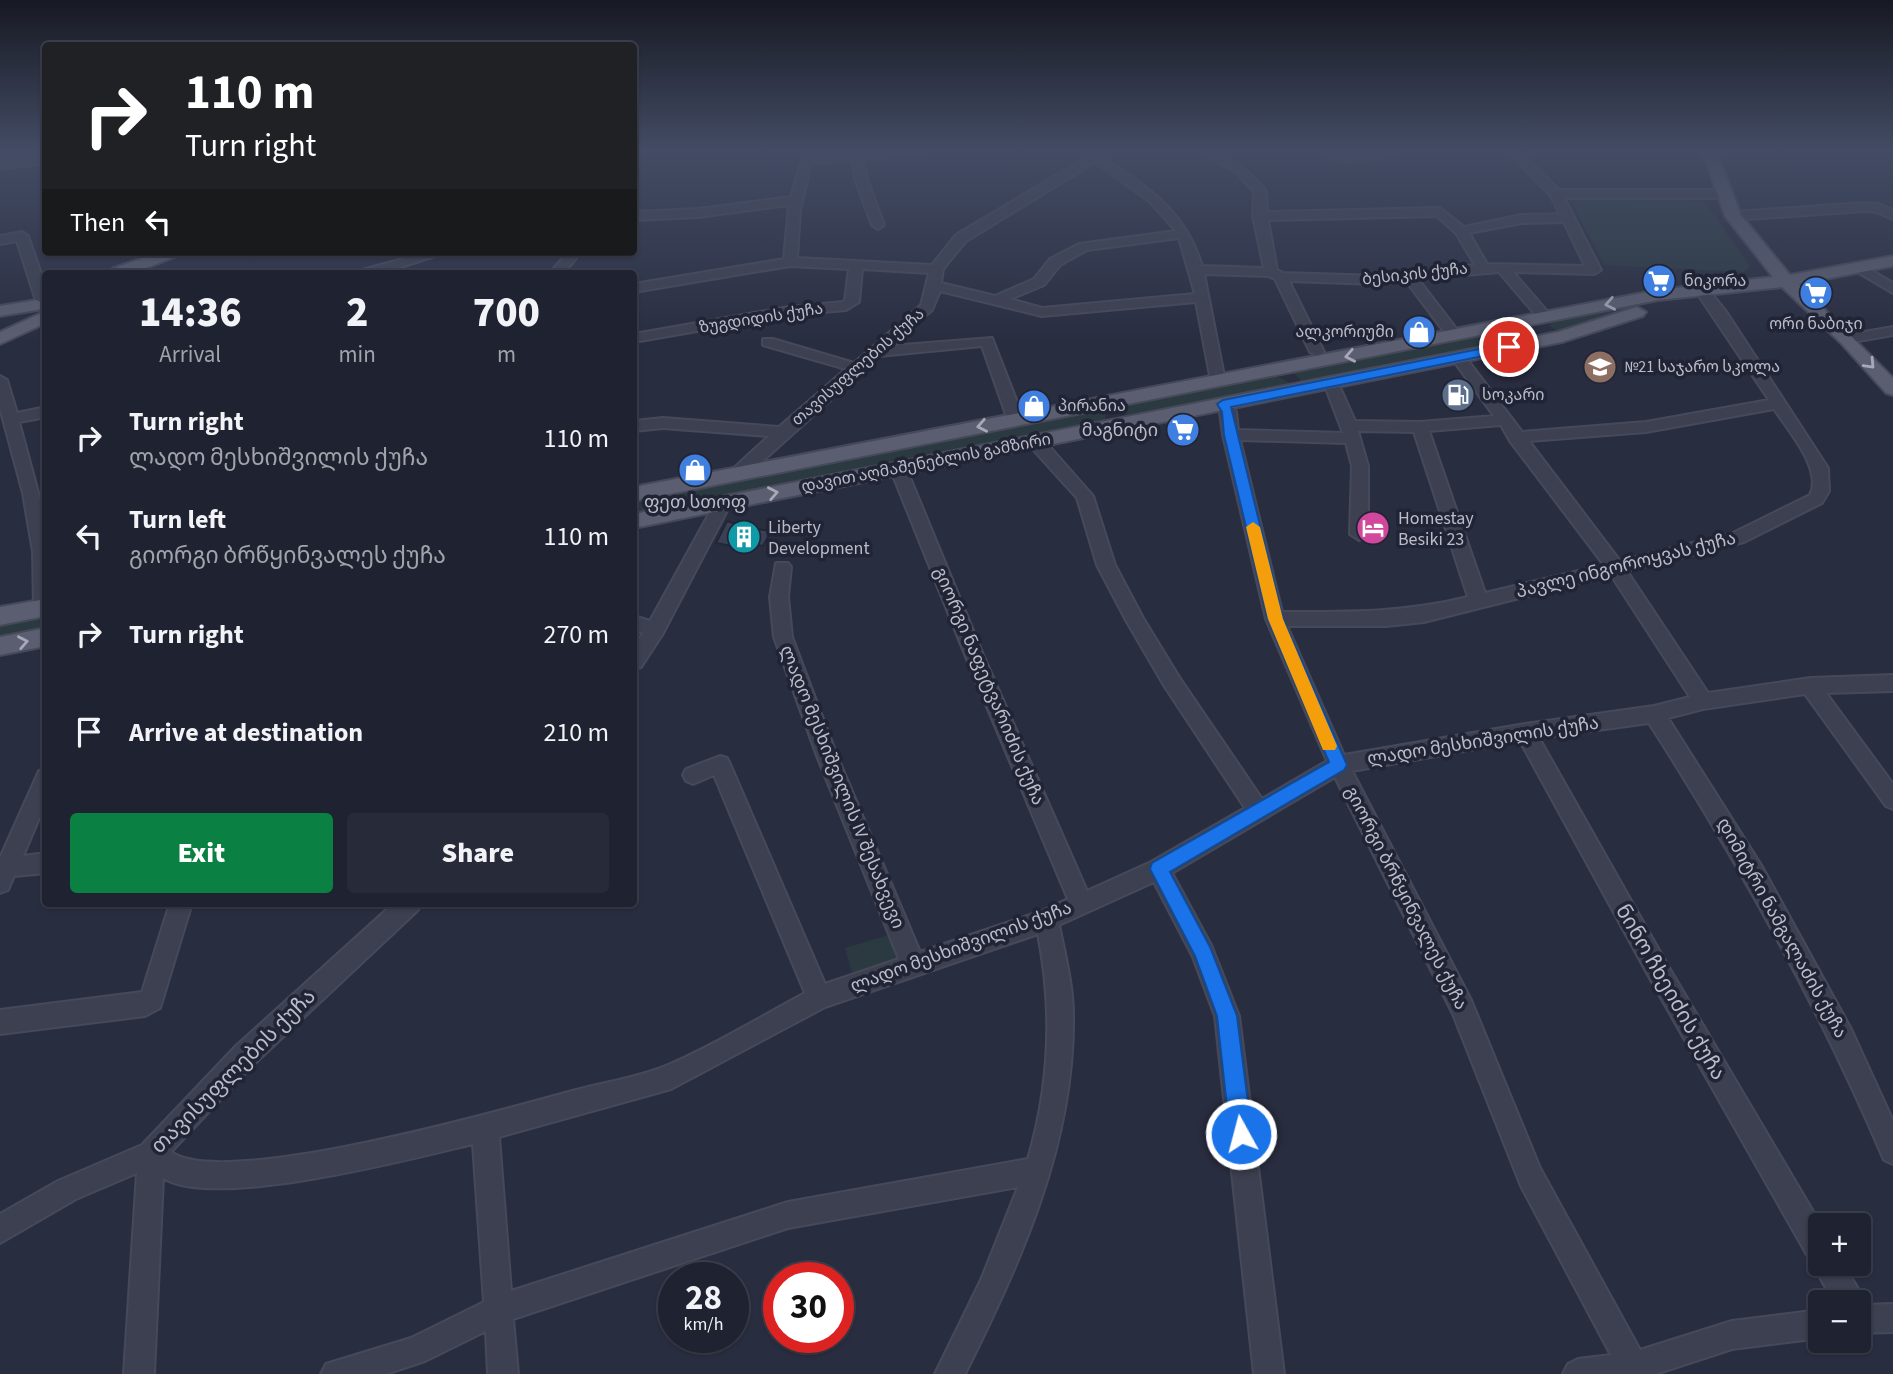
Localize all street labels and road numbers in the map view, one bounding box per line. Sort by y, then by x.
street label: ბესიკის ქუჩა [1361,258,1469,290]
street label: ზუგდიდის ქუჩა [697,297,825,339]
street label: თავისუფლების ქუჩა [787,303,929,431]
street label: დავით აღმაშენებლის გამზირი [799,428,1053,498]
street label: პავლე ინგოროყვას ქუჩა [1514,526,1738,604]
street label: გიორგი ნაფეტვარიძის ქუჩა [927,563,1051,809]
street label: ლადო მესხიშვილის IV შესახვევი [774,642,910,932]
street label: ლადო მესხიშვილის ქუჩა [1365,710,1601,772]
street label: გიორგი ბრწყინვალეს ქუჩა [1339,782,1473,1014]
street label: დიმიტრი ნამგალაძის ქუჩა [1711,813,1853,1043]
street label: ლადო მესხიშვილის ქუჩა [847,895,1075,999]
street label: ნინო ჩხეიძის ქუჩა [1608,898,1734,1086]
street label: თავისუფლების ქუჩა [144,982,322,1160]

